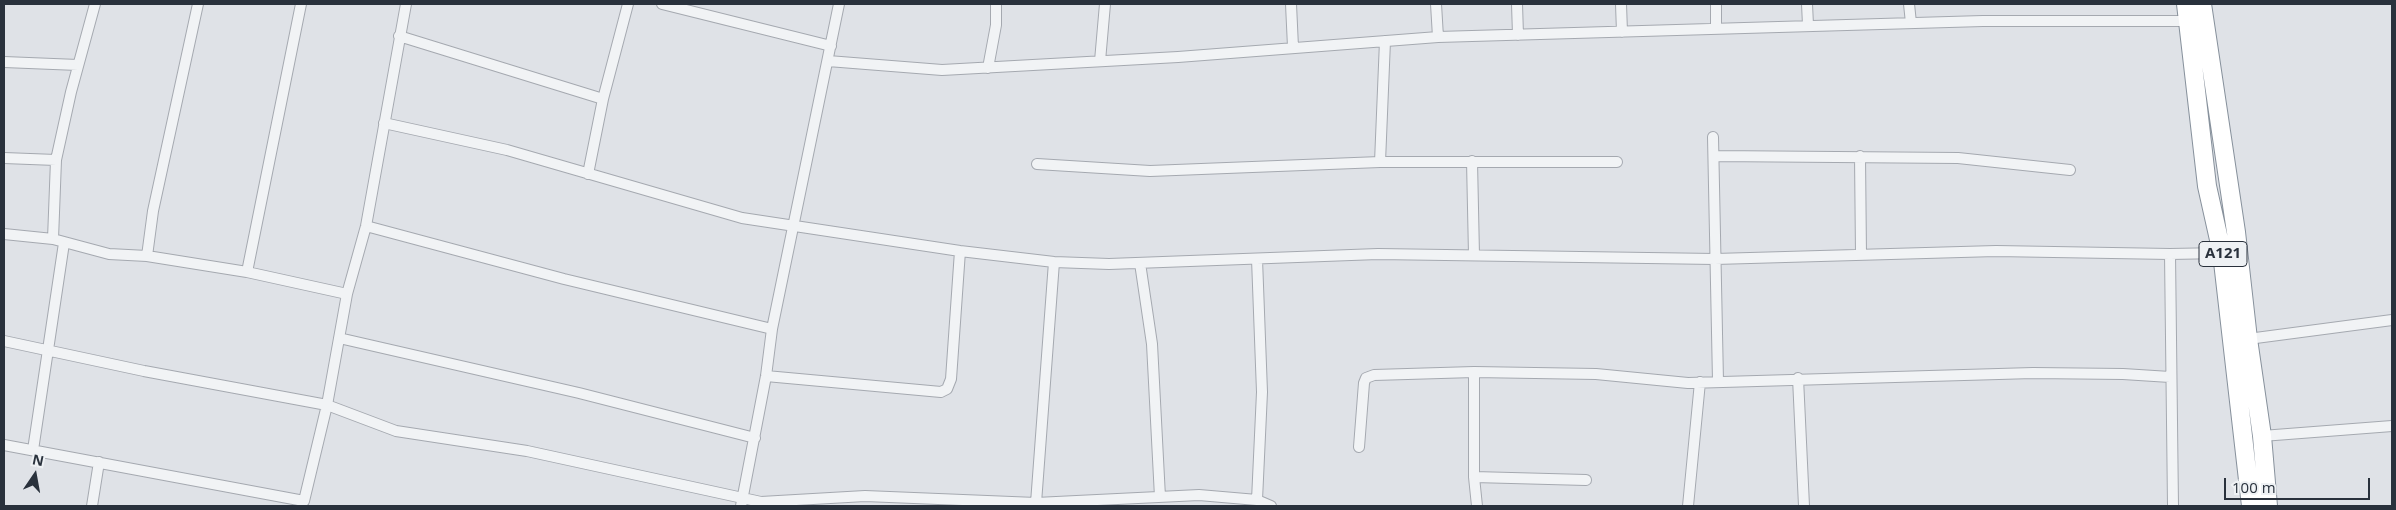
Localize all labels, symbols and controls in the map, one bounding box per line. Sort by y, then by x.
road number: A121 [2199,242,2247,266]
text: N [31,449,46,470]
north arrow [10,450,60,500]
scale bar [2226,468,2372,500]
text: 100 m [2232,477,2276,497]

